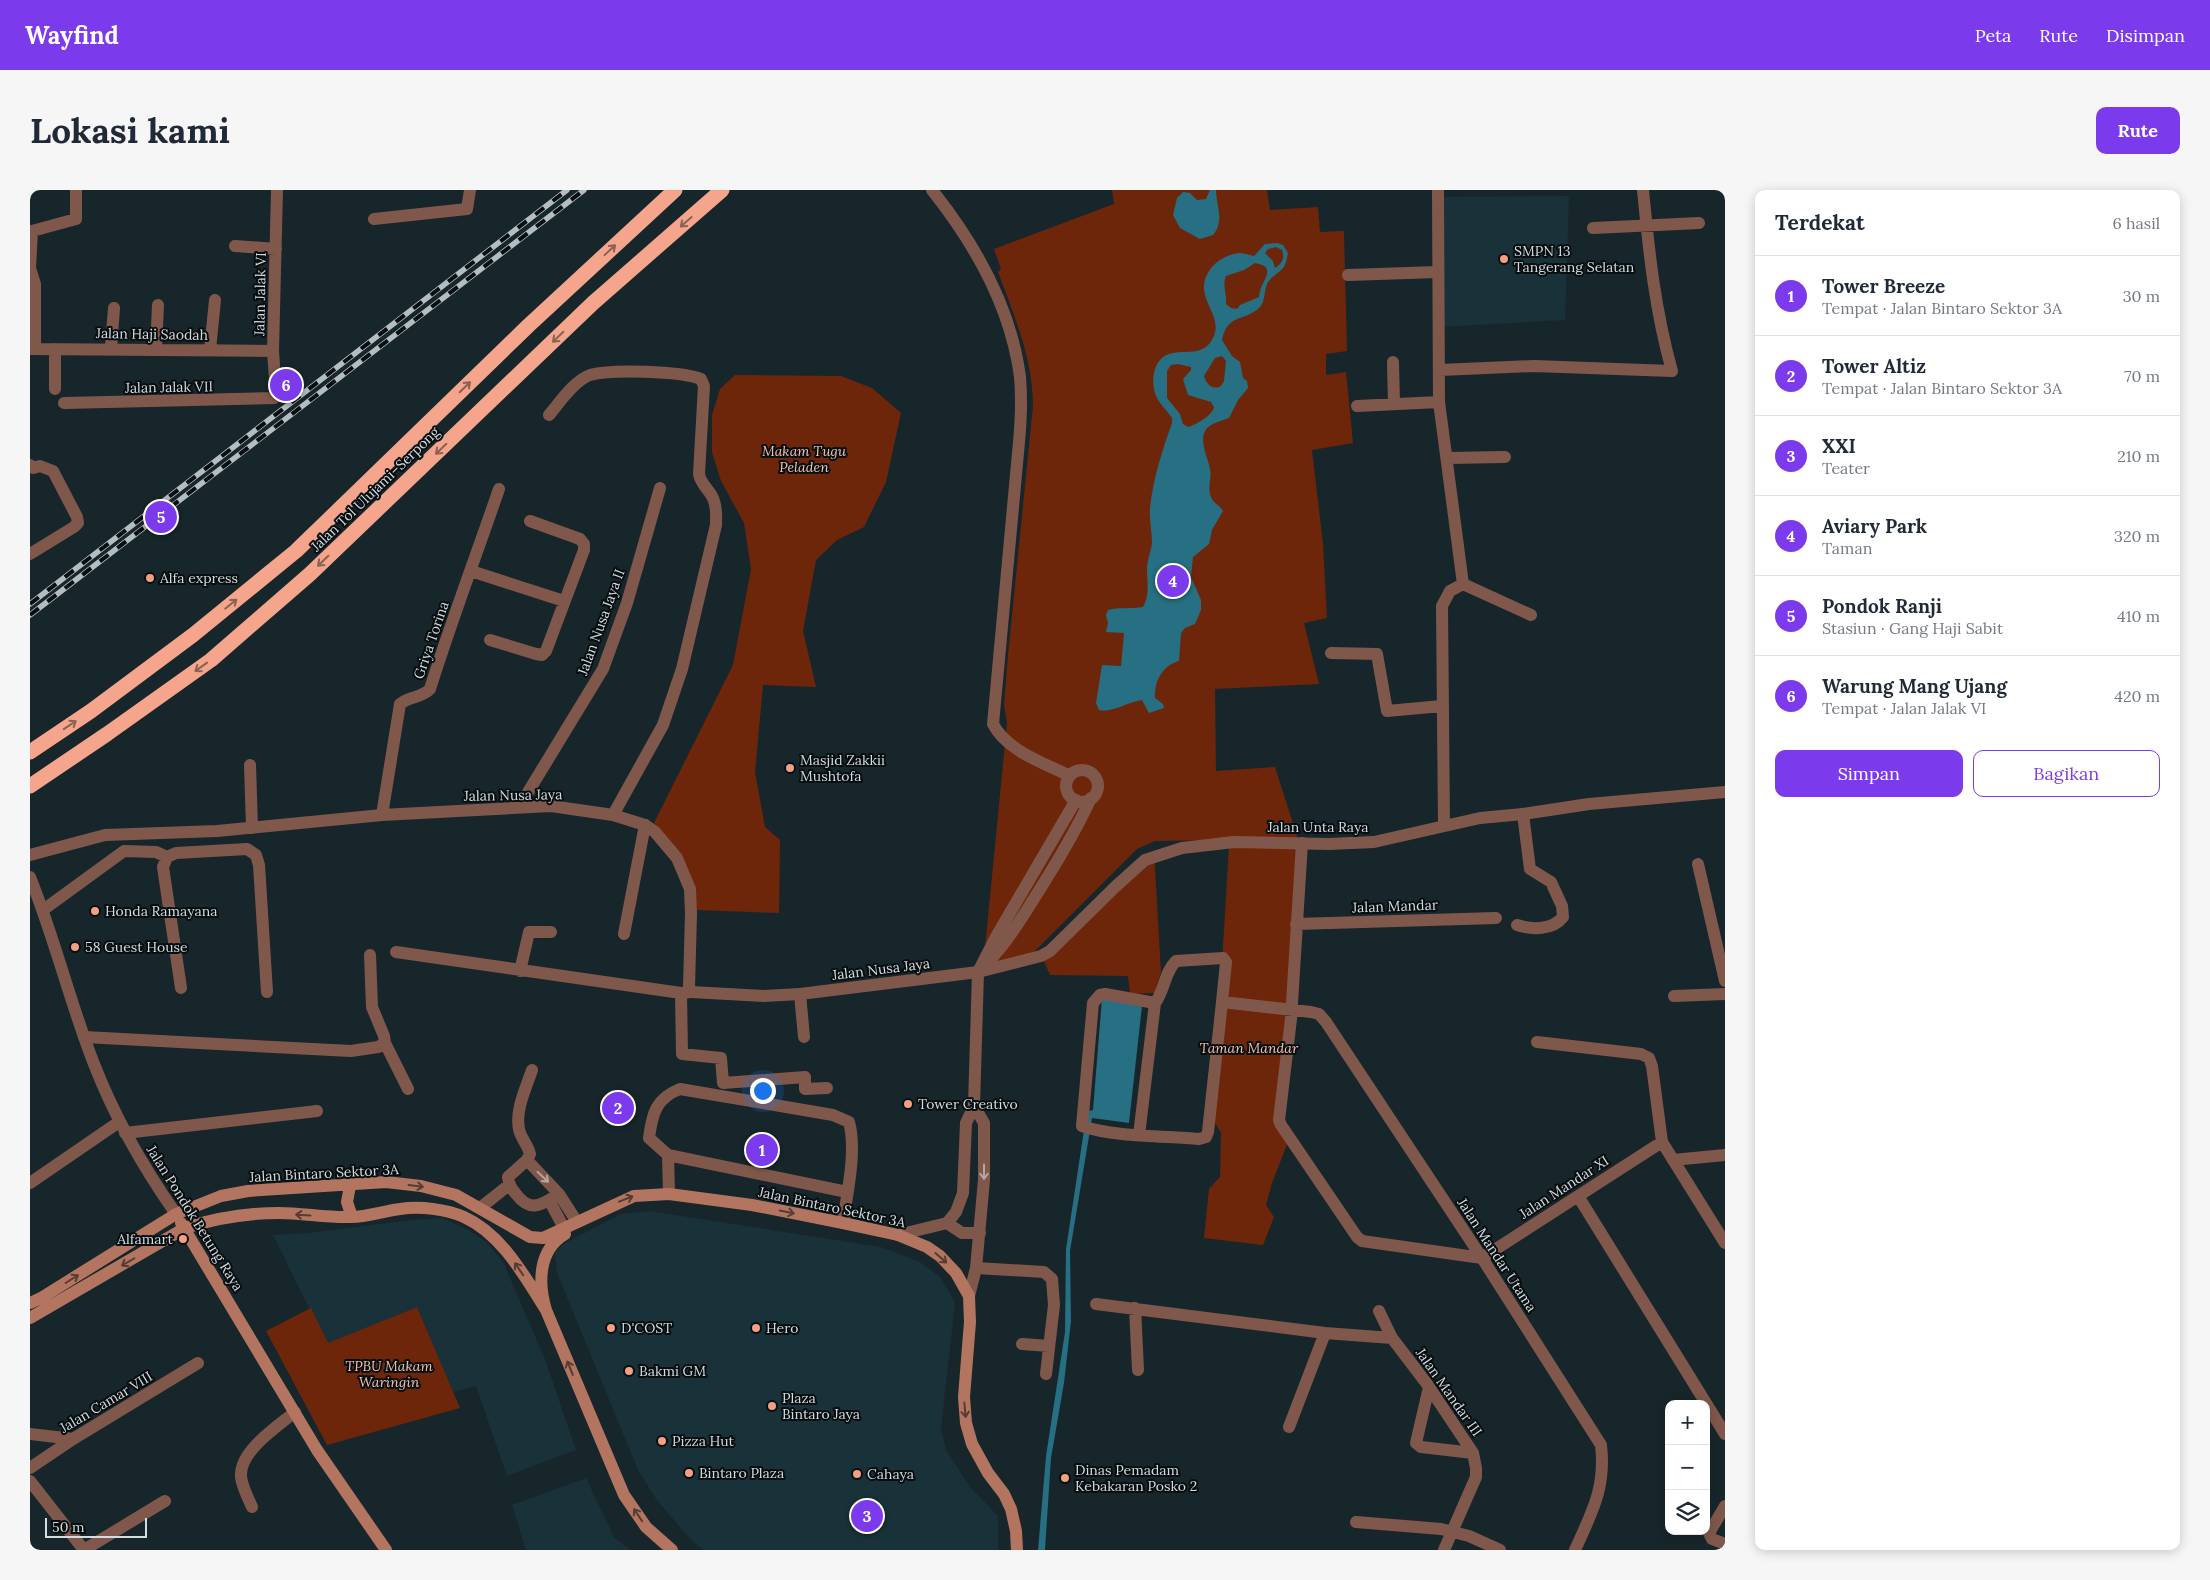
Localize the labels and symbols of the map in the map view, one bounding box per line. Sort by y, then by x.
one-way arrow [680,217,693,228]
place label: SMPN 13 Tangerang Selatan [1514,242,1635,276]
one-way arrow [604,244,617,256]
street label: Jalan Jalak VI [250,252,270,337]
marker: SMPN 13 Tangerang Selatan [1498,253,1510,265]
street label: Jalan Haji Saodah [95,324,208,344]
one-way arrow [552,331,565,343]
pin: 6 [270,366,302,404]
street label: Jalan Jalak VII [124,377,213,397]
one-way arrow [459,381,472,393]
street label: Jalan Tol Ulujami–Serpong [306,423,443,556]
park label: Makam Tugu Peladen [762,442,847,476]
one-way arrow [435,443,447,455]
pin: 5 [145,498,177,536]
one-way arrow [317,555,330,567]
pin: 4 [1157,562,1189,600]
street label: Jalan Nusa Jaya II [573,566,629,678]
place label: Alfa express [159,569,238,587]
marker: Alfa express [144,572,156,584]
one-way arrow [224,599,237,610]
street label: Griya Torina [409,599,453,681]
one-way arrow [194,662,208,672]
one-way arrow [63,720,77,730]
place label: Masjid Zakkii Mushtofa [800,751,885,785]
marker: Masjid Zakkii Mushtofa [784,762,796,774]
street label: Jalan Nusa Jaya [463,785,562,805]
street label: Jalan Unta Raya [1266,818,1369,836]
street label: Jalan Mandar [1351,896,1438,917]
place label: Honda Ramayana [105,902,218,920]
marker: Honda Ramayana [89,905,101,917]
place label: 58 Guest House [85,938,188,956]
marker: 58 Guest House [69,941,81,953]
street label: Jalan Nusa Jaya [830,954,931,984]
park label: Taman Mandar [1200,1039,1299,1057]
your location [750,1078,776,1104]
pin: 2 [602,1089,634,1127]
place label: Tower Creativo [918,1095,1018,1113]
marker: Tower Creativo [902,1098,914,1110]
pin: 1 [746,1131,778,1169]
street label: Jalan Pondok Betung Raya [142,1141,247,1294]
street label: Jalan Mandar XI [1515,1151,1612,1223]
street label: Jalan Bintaro Sektor 3A [248,1160,399,1186]
one-way arrow [979,1163,989,1179]
one-way arrow [536,1171,549,1183]
one-way arrow [408,1181,424,1191]
street label: Jalan Bintaro Sektor 3A [756,1182,907,1231]
one-way arrow [618,1194,633,1203]
street label: Jalan Mandar Utama [1453,1194,1541,1315]
one-way arrow [778,1208,794,1217]
one-way arrow [296,1210,312,1219]
place label: Alfamart [116,1230,174,1248]
marker: Alfamart [177,1233,189,1245]
one-way arrow [934,1252,947,1263]
one-way arrow [122,1257,136,1267]
one-way arrow [514,1263,524,1277]
one-way arrow [65,1273,79,1283]
place label: D'COST [621,1319,672,1337]
place label: Hero [766,1319,798,1337]
marker: D'COST [605,1322,617,1334]
marker: Hero [750,1322,762,1334]
street label: Jalan Mandar III [1411,1344,1486,1440]
park label: TPBU Makam Waringin [345,1357,433,1391]
one-way arrow [564,1361,574,1376]
place label: Bakmi GM [639,1362,706,1380]
marker: Bakmi GM [623,1365,635,1377]
street label: Jalan Camar VIII [55,1367,156,1437]
place label: Plaza Bintaro Jaya [782,1389,860,1423]
marker: Plaza Bintaro Jaya [766,1400,778,1412]
one-way arrow [961,1402,970,1418]
place label: Pizza Hut [672,1432,735,1450]
marker: Pizza Hut [656,1435,668,1447]
place label: Dinas Pemadam Kebakaran Posko 2 [1075,1461,1197,1495]
place label: Bintaro Plaza [699,1464,784,1482]
place label: Cahaya [867,1465,914,1483]
marker: Bintaro Plaza [683,1467,695,1479]
marker: Cahaya [851,1468,863,1480]
marker: Dinas Pemadam Kebakaran Posko 2 [1059,1472,1071,1484]
pin: 3 [851,1497,883,1535]
one-way arrow [633,1509,643,1523]
scale bar [45,1515,148,1538]

